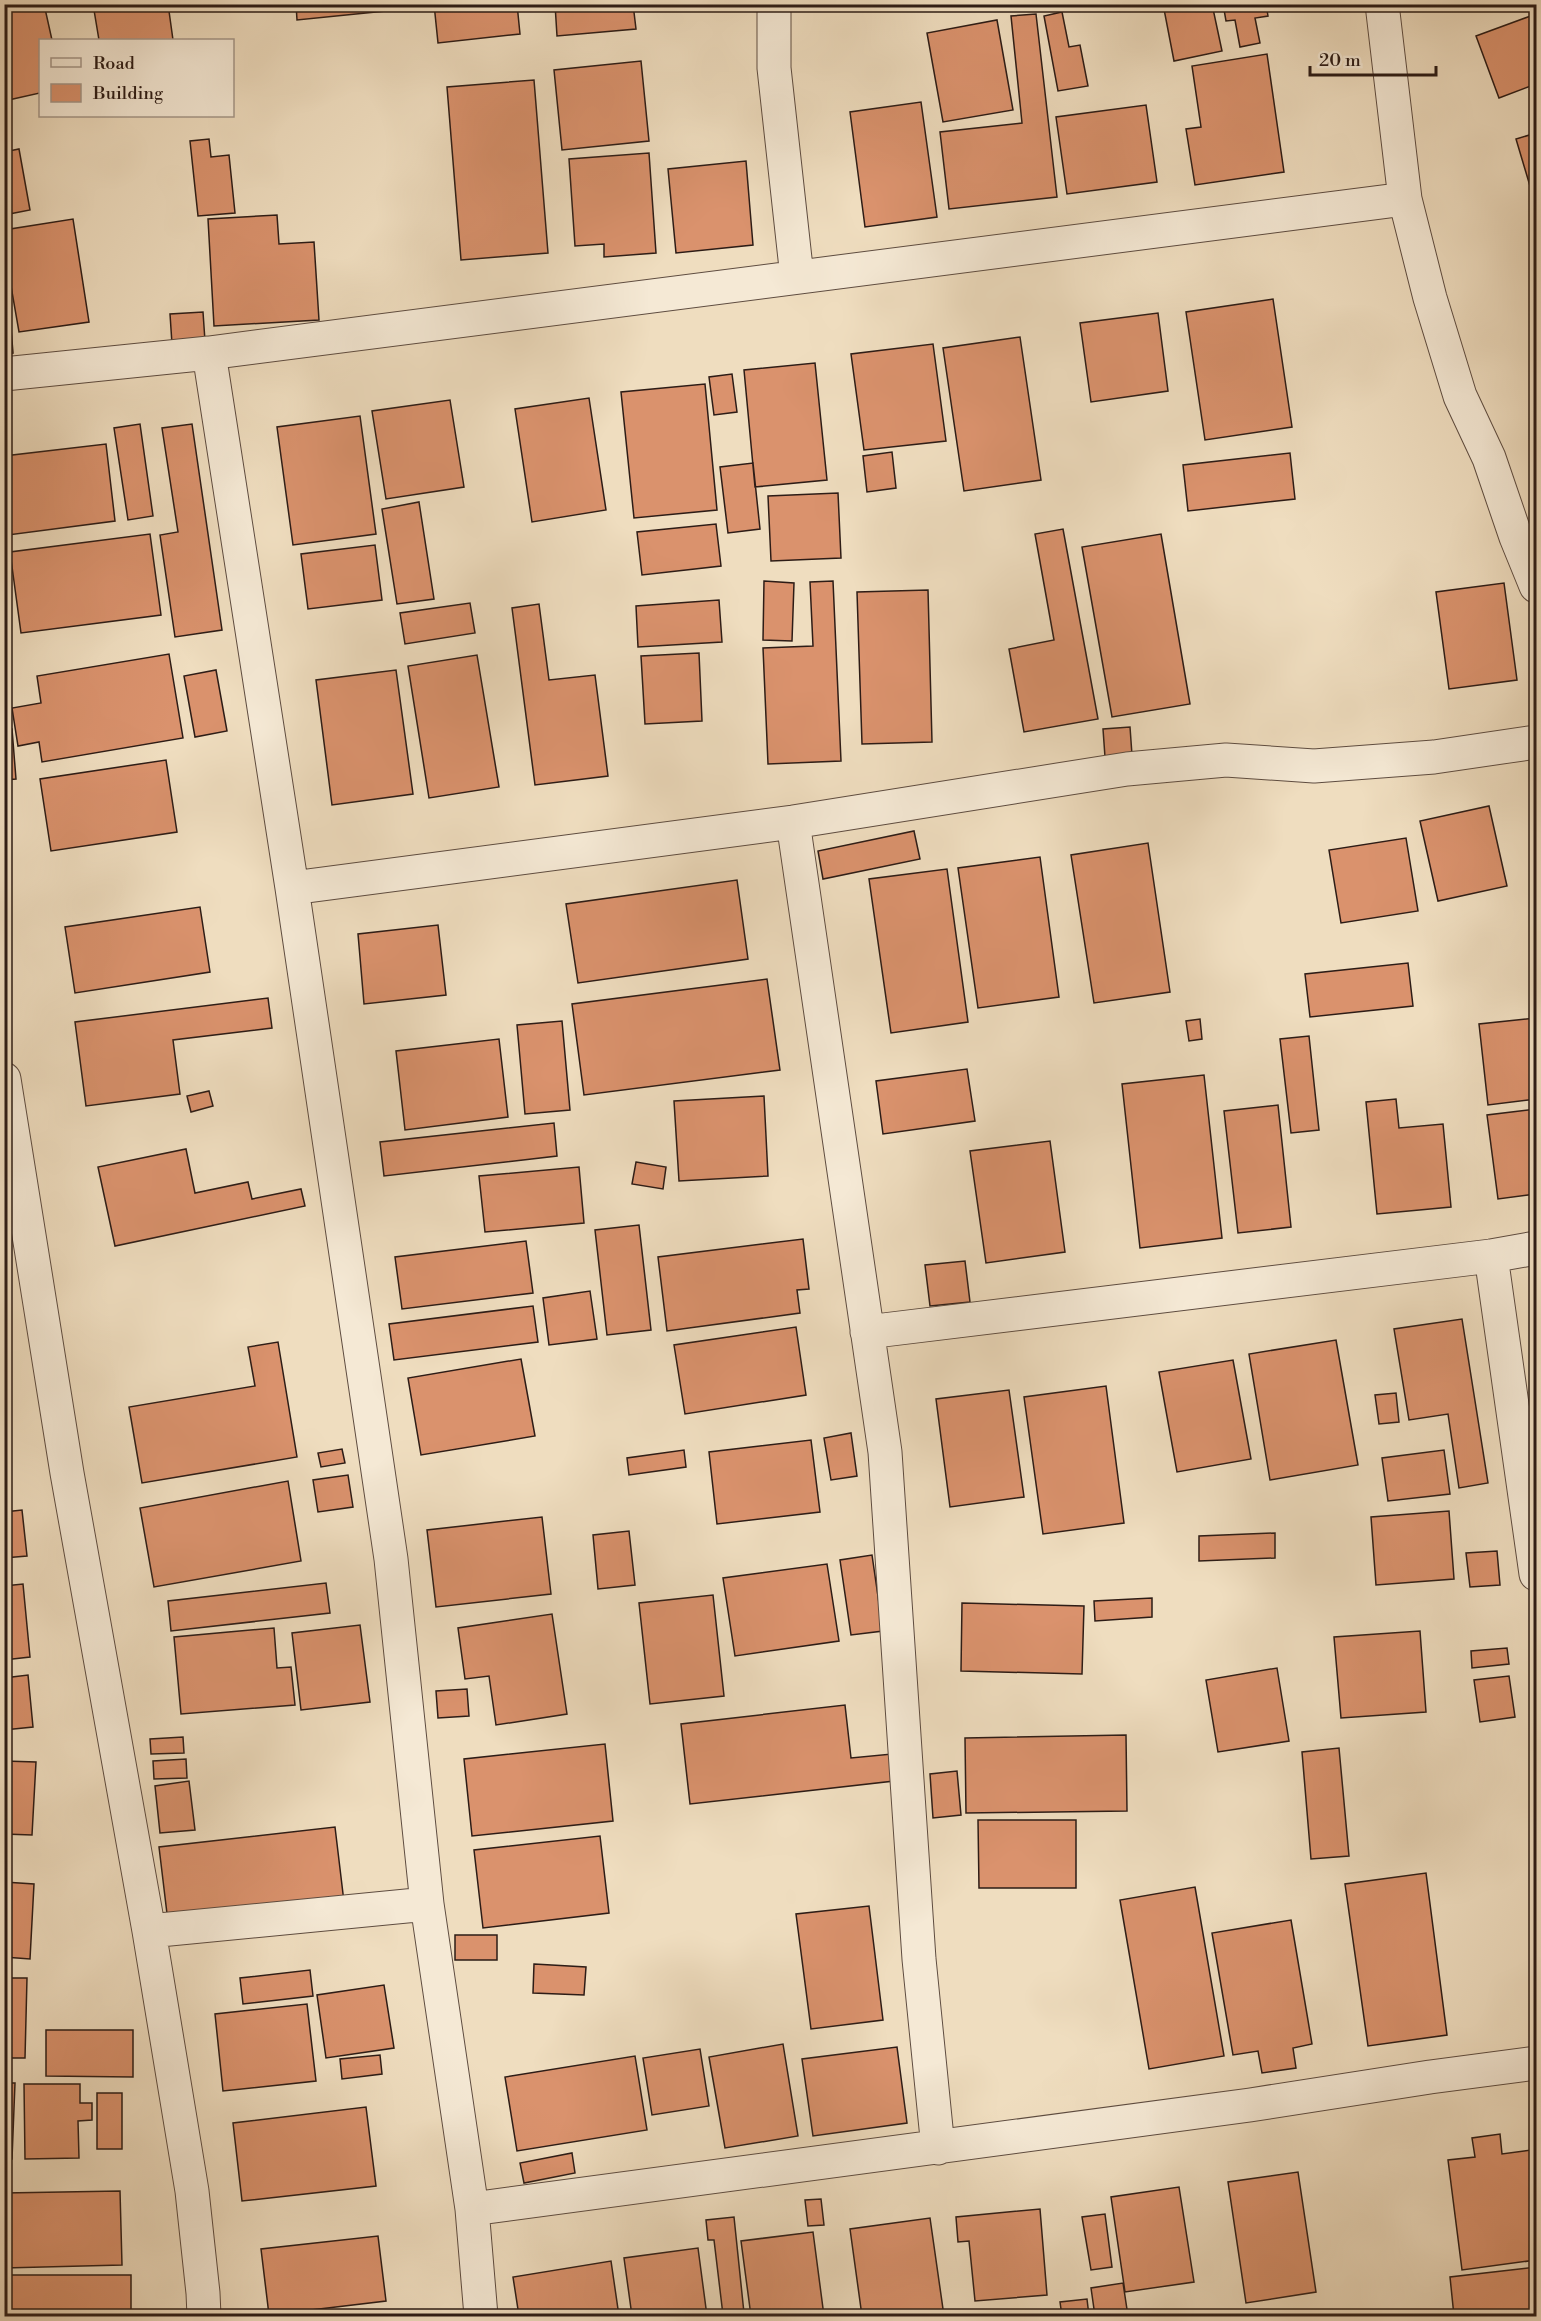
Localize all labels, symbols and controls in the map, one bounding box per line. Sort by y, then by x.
legend [39,39,234,117]
scale bar [1310,39,1436,77]
text: 20 m [1319,49,1361,72]
text: Road [93,52,136,75]
text: Building [92,82,164,105]

